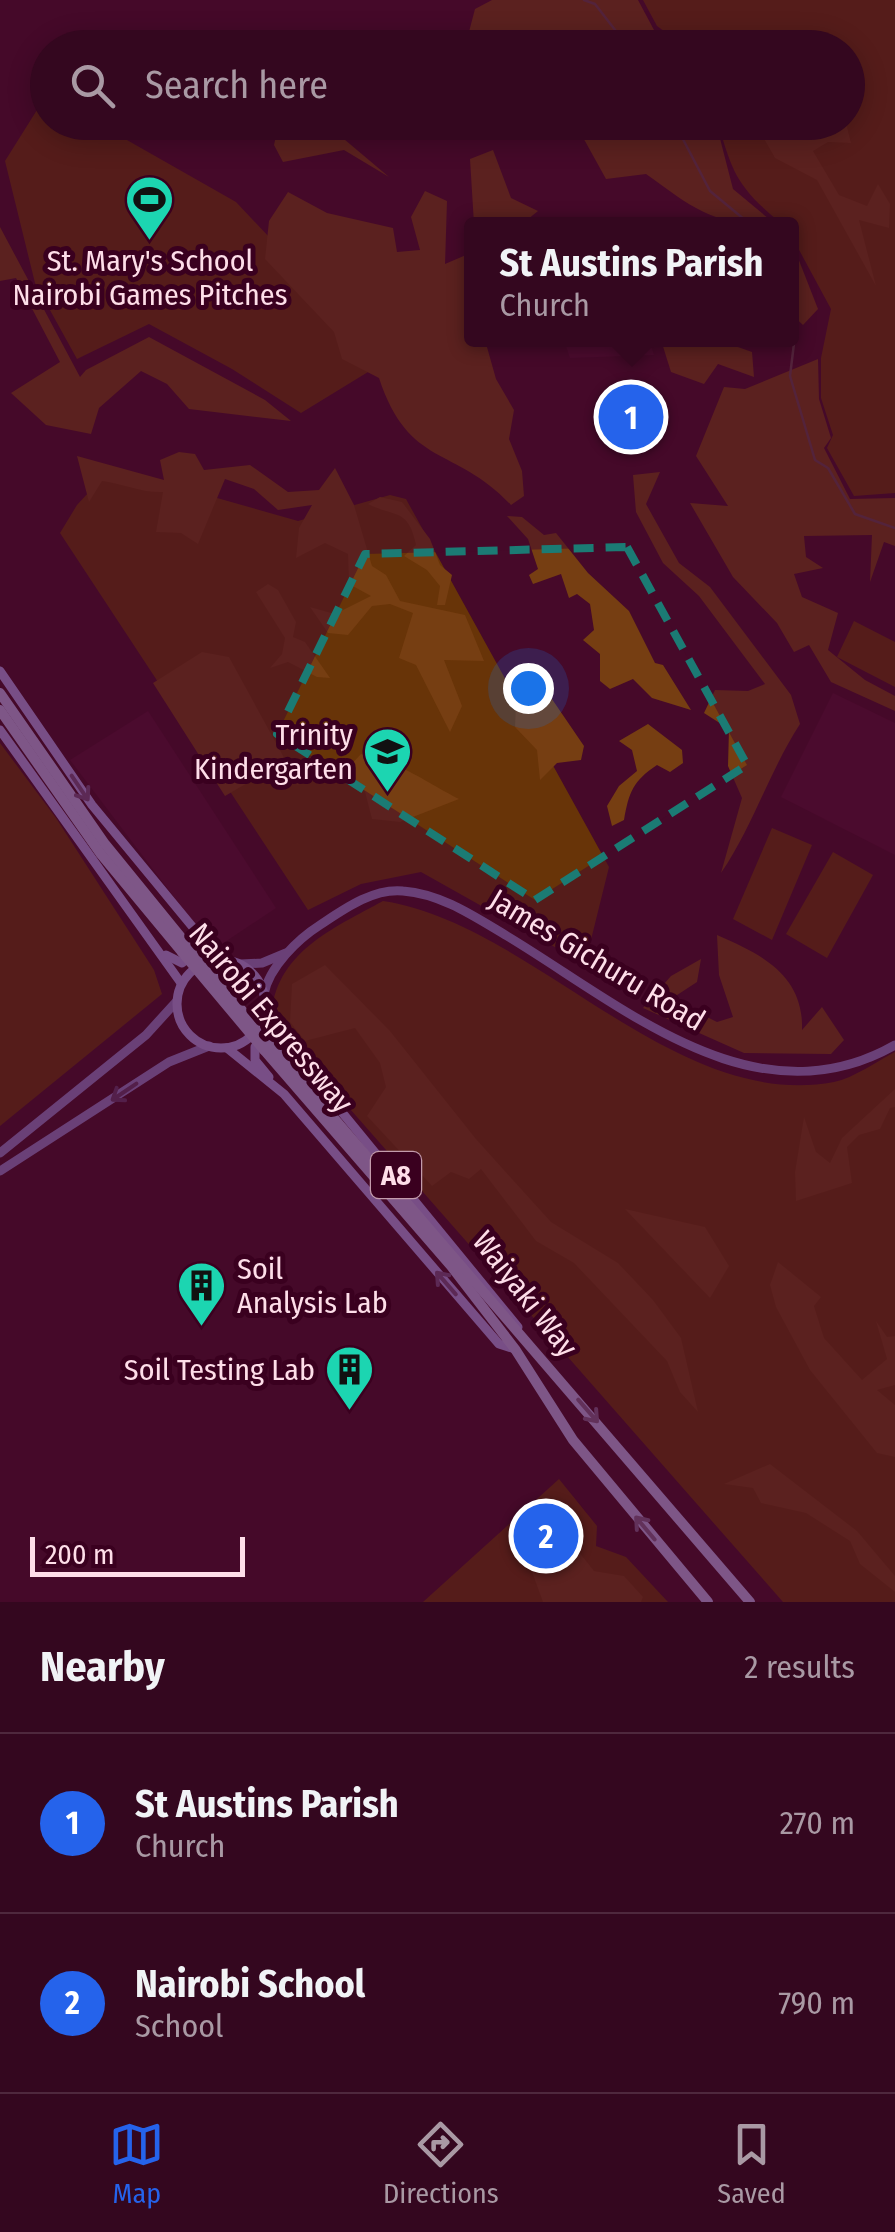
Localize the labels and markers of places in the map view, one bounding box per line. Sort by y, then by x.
sports icon: St. Mary's School Nairobi Games Pitches [124,174,176,242]
place label: St. Mary's School Nairobi Games Pitches [13,243,287,313]
pin: 1 [598,380,664,454]
place label: Trinity Kindergarten [194,717,354,787]
school or university icon: Trinity Kindergarten [362,726,414,794]
place label: Soil Analysis Lab [237,1251,388,1321]
building icon: Soil Analysis Lab [176,1260,228,1328]
building icon: Soil Testing Lab [324,1344,376,1412]
place label: Soil Testing Lab [124,1352,315,1388]
pin: 2 [514,1498,578,1574]

